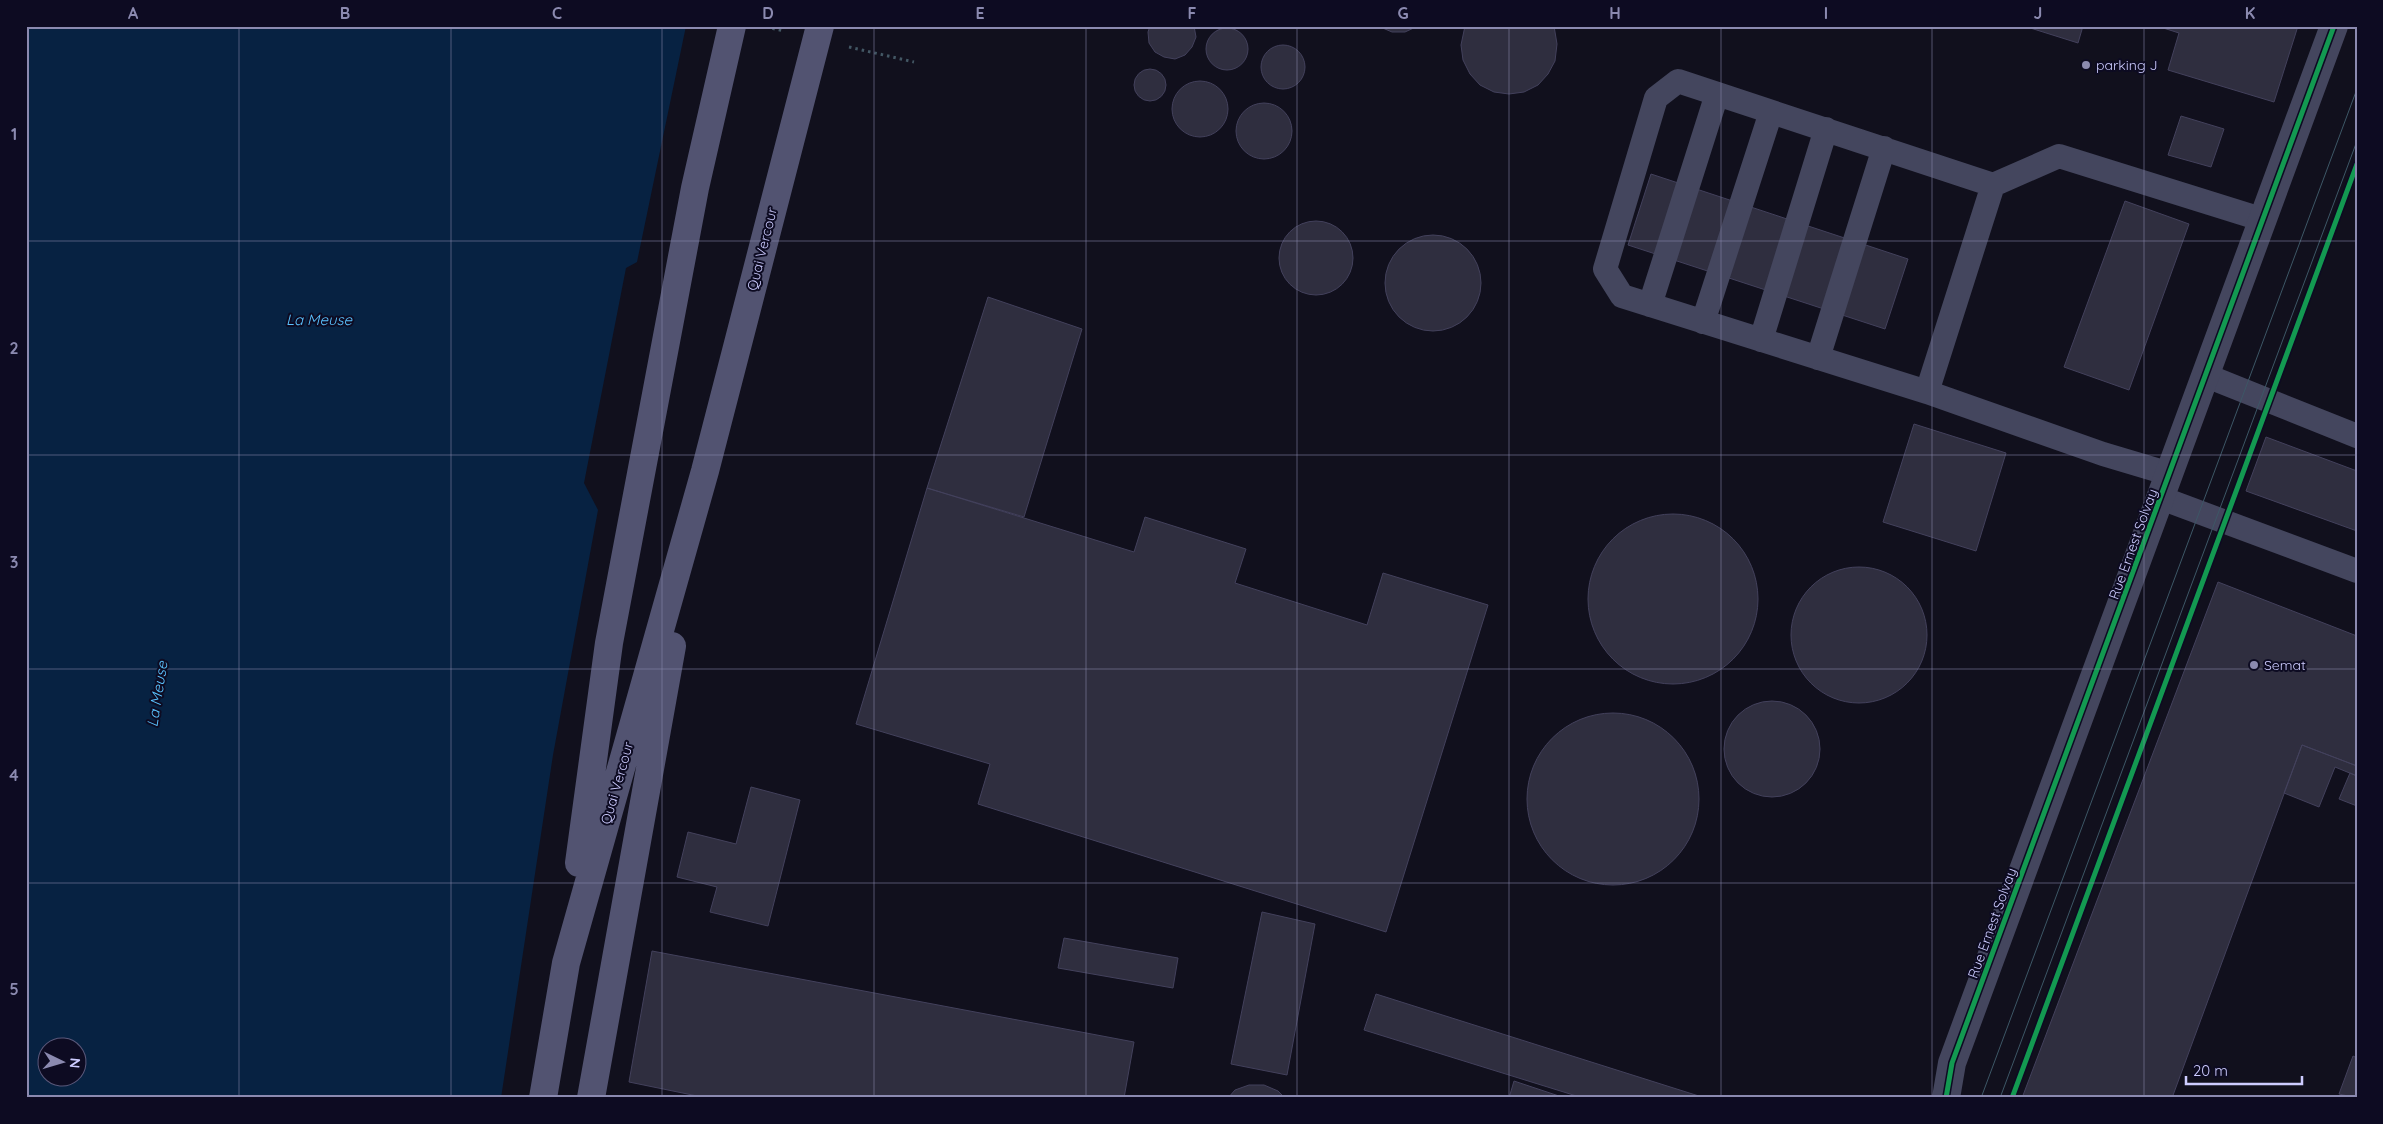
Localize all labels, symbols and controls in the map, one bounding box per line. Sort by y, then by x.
text: A [128,3,139,23]
text: B [340,3,350,23]
text: C [552,3,562,23]
text: D [762,3,774,23]
text: E [975,3,985,23]
text: F [1188,3,1197,23]
text: G [1397,3,1409,23]
text: H [1609,3,1621,23]
text: I [1824,3,1828,23]
text: J [2034,3,2042,23]
text: K [2245,3,2255,23]
place label: parking J [2096,56,2158,74]
marker: parking J [2080,59,2092,71]
text: 1 [11,124,17,144]
street label: Quai Vercour [743,205,781,292]
water label: La Meuse [286,310,353,329]
text: 2 [9,338,19,358]
street label: Rue Ernest Solvay [2105,486,2161,602]
text: 3 [10,552,18,572]
place label: Semat [2264,656,2306,674]
water label: La Meuse [142,659,172,728]
marker: Semat [2248,659,2260,671]
street label: Quai Vercour [597,739,638,826]
text: 4 [9,765,19,785]
street label: Rue Ernest Solvay [1964,865,2020,981]
text: 5 [9,979,19,999]
north arrow [38,1036,88,1086]
scale bar [2186,1054,2302,1086]
text: N [66,1057,84,1069]
text: 20 m [2193,1061,2228,1080]

